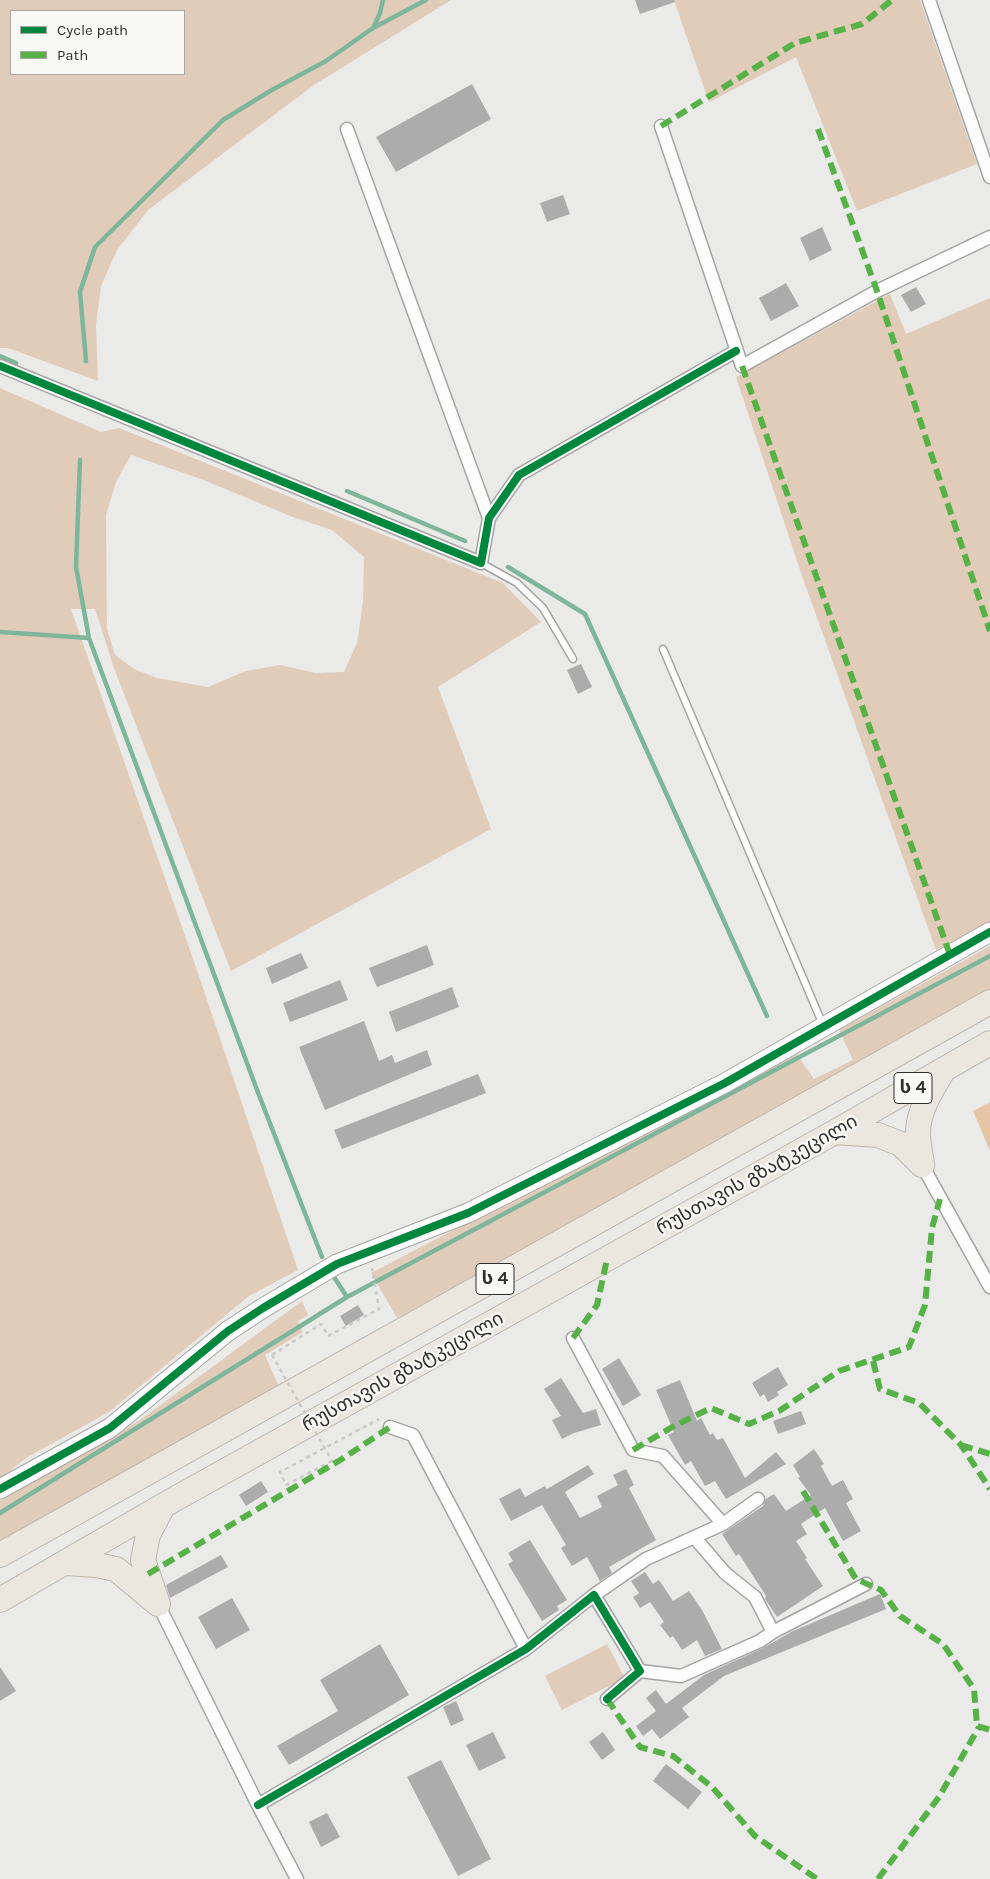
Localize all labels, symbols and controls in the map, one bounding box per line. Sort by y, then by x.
legend [10,10,185,75]
text: Cycle path [57,21,128,39]
text: Path [57,46,88,64]
road number: ს 4 [894,1072,932,1104]
street label: რუსთავის გზატკეცილი [652,1110,862,1240]
road number: ს 4 [476,1264,514,1295]
street label: რუსთავის გზატკეცილი [298,1307,508,1437]

